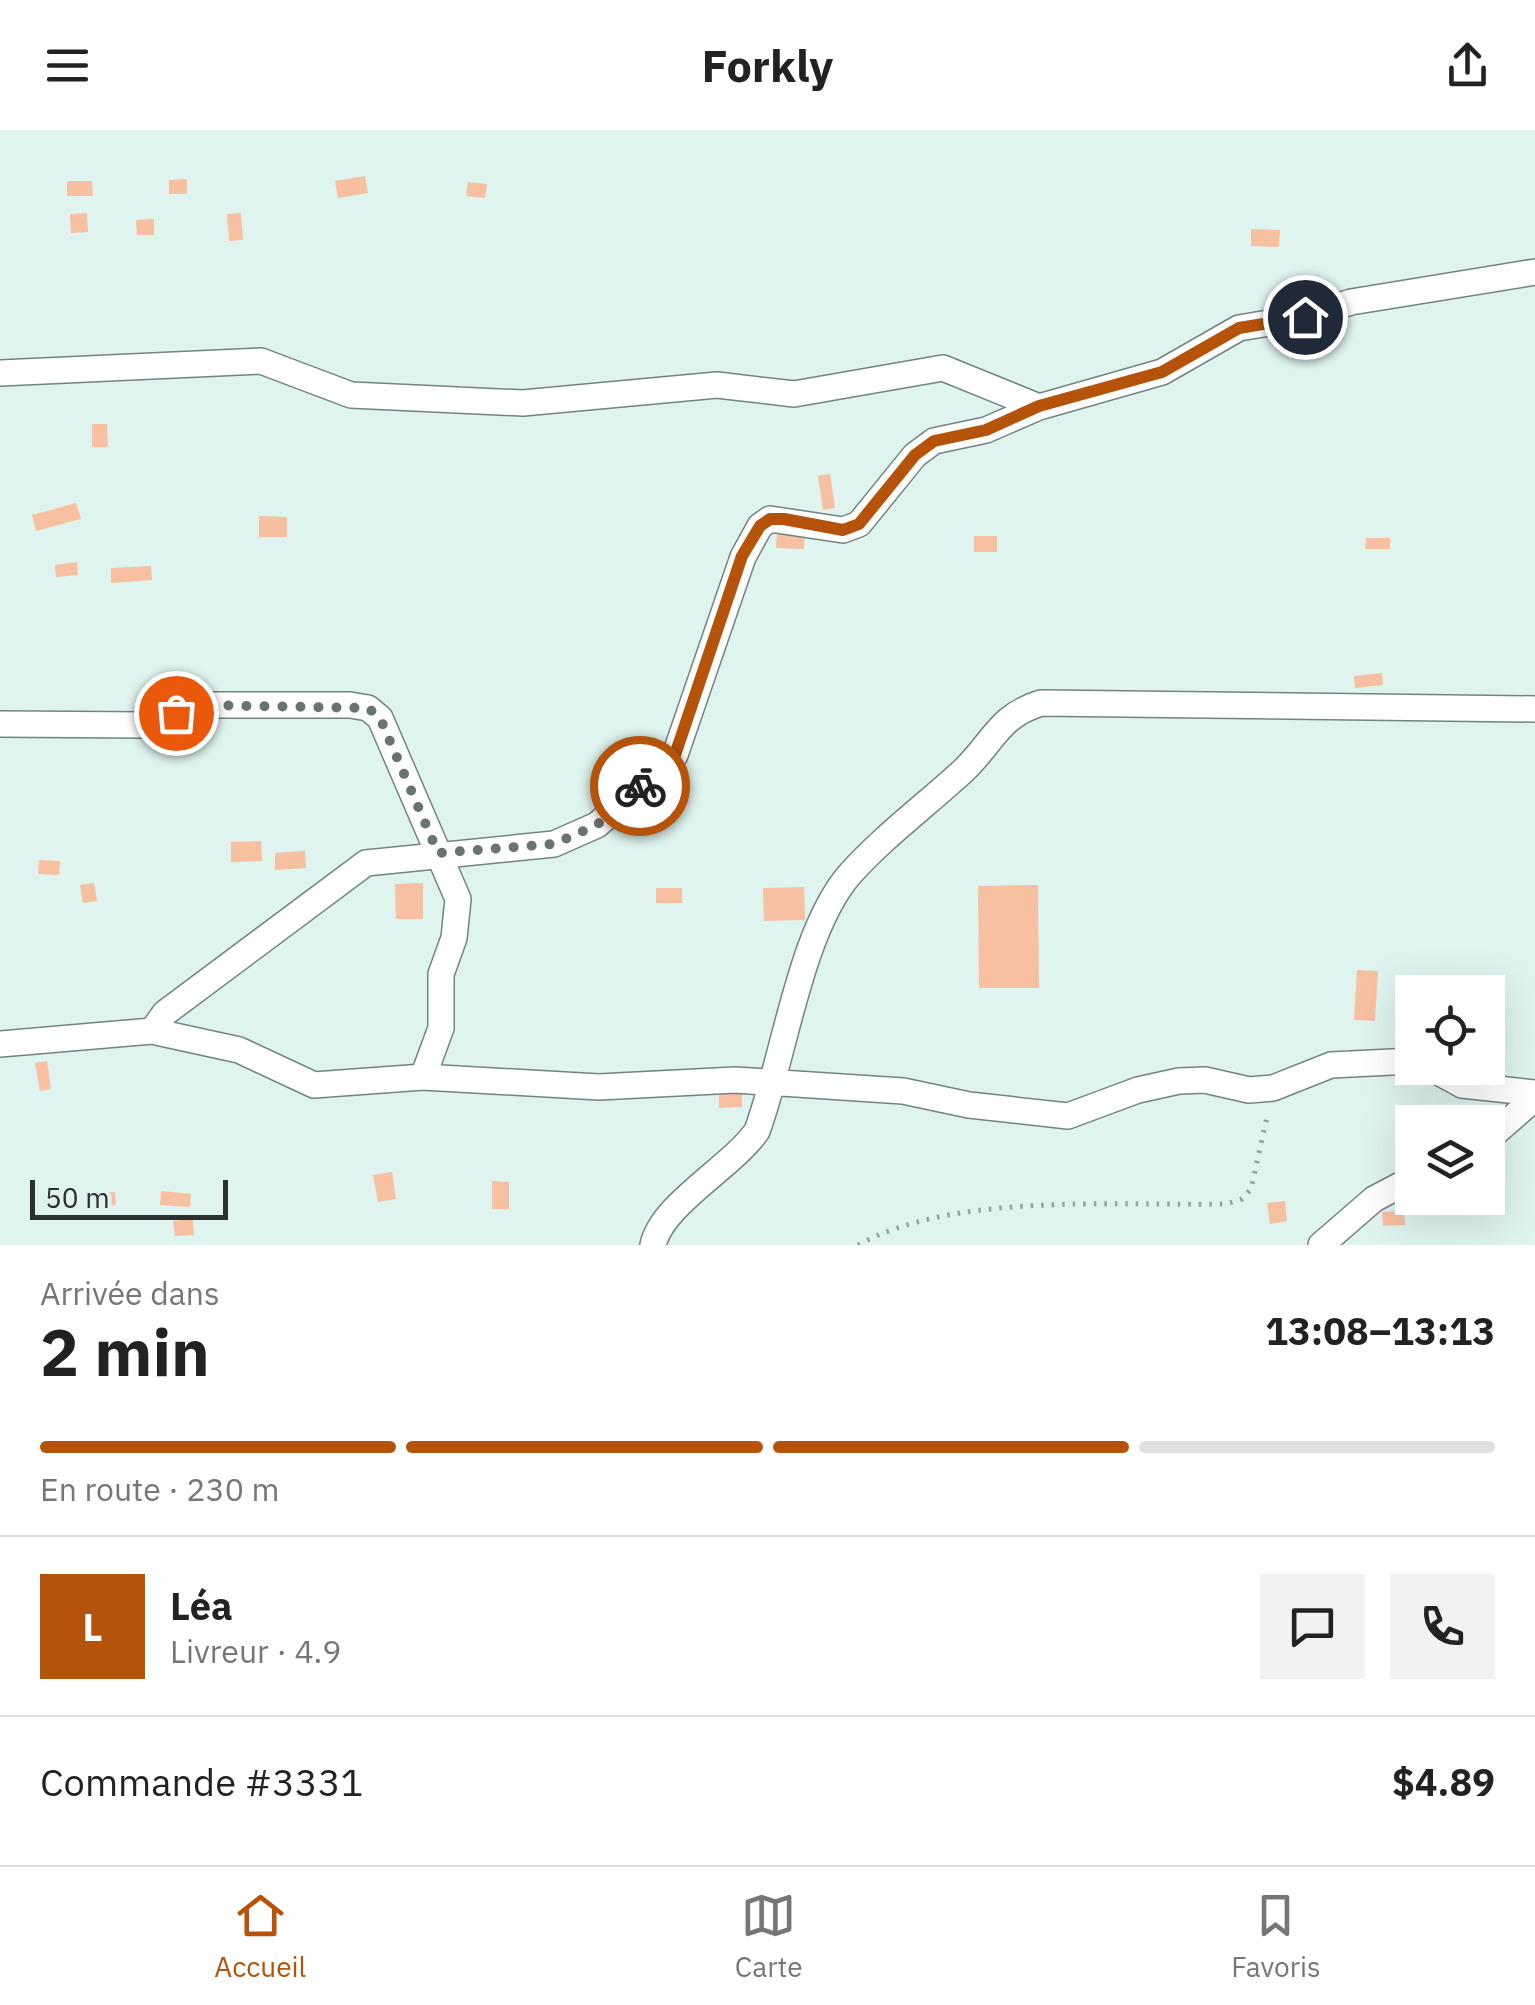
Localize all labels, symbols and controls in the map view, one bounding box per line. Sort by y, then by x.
text: Forkly [702,36,833,94]
icon: menu [40,38,95,93]
icon: share [1440,38,1495,93]
pin [1263,275,1348,360]
icon: home [1278,290,1333,345]
pin [134,671,219,756]
icon: bag [149,686,204,741]
courier [590,736,690,836]
icon: bike [613,759,668,814]
map controls [1395,975,1505,1215]
button: locate [1395,975,1505,1085]
button: layers [1395,1105,1505,1215]
scale bar [30,1175,228,1220]
text: 50 m [45,1179,110,1216]
text: Arrivée dans [40,1272,220,1314]
text: 13:08–13:13 [1265,1306,1495,1355]
text: 2 min [40,1309,210,1394]
text: En route · 230 m [40,1468,279,1510]
button: chat [1260,1574,1365,1679]
button: phone [1390,1574,1495,1679]
text: Léa [170,1581,233,1630]
text: L [82,1602,103,1651]
text: Livreur · 4.9 [170,1630,342,1672]
text: Commande #3331 [40,1757,363,1806]
text: $4.89 [1392,1757,1495,1806]
tab: Accueil [214,1888,306,1985]
tab: Carte [735,1888,803,1985]
tab: Favoris [1231,1888,1321,1985]

